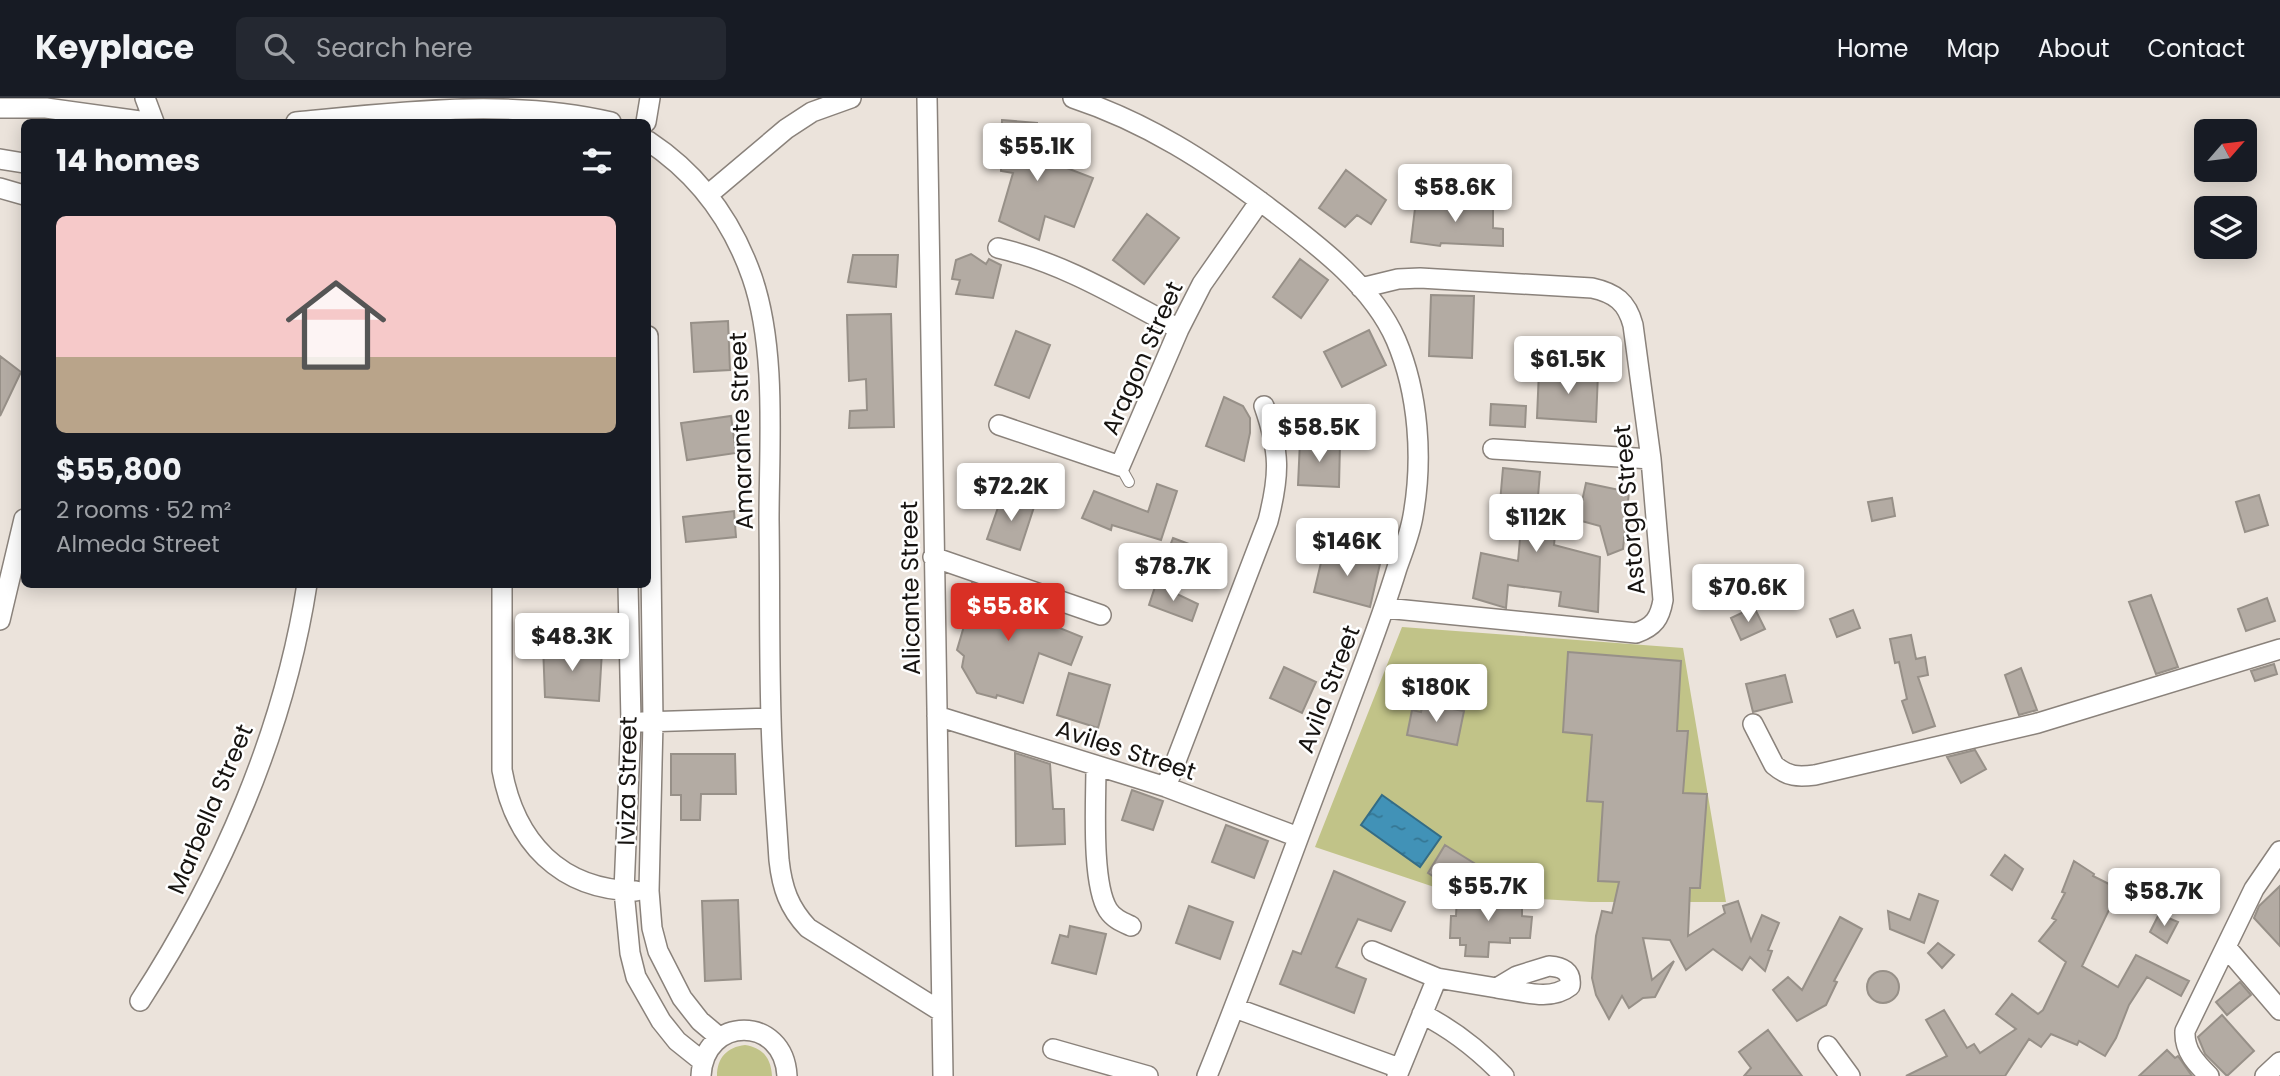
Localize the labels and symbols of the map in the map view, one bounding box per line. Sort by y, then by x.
north arrow [2194,119,2258,182]
pin: $55.1K [980,123,1094,183]
pin: $58.6K [1398,164,1512,224]
street label: Aragon Street [1093,276,1191,440]
street label: Amarante Street [721,332,761,530]
pin: $61.5K [1511,336,1625,396]
pin: $58.5K [1262,404,1376,464]
street label: Astorga Street [1605,423,1653,597]
pin: $72.2K [954,464,1068,523]
pin: $112K [1487,494,1585,554]
street label: Alicante Street [892,501,928,675]
pin: $146K [1298,518,1396,578]
pin: $78.7K [1116,544,1230,603]
pin: $70.6K [1691,564,1805,624]
pin: $55.8K [951,584,1065,643]
pin: $48.3K [515,614,629,673]
street label: Avila Street [1289,620,1367,758]
pin: $180K [1387,664,1485,724]
street label: Aviles Street [1052,712,1200,788]
street label: Iviza Street [609,716,645,846]
street label: Marbella Street [159,719,261,899]
pin: $55.7K [1431,864,1545,923]
pin: $58.7K [2107,868,2221,928]

